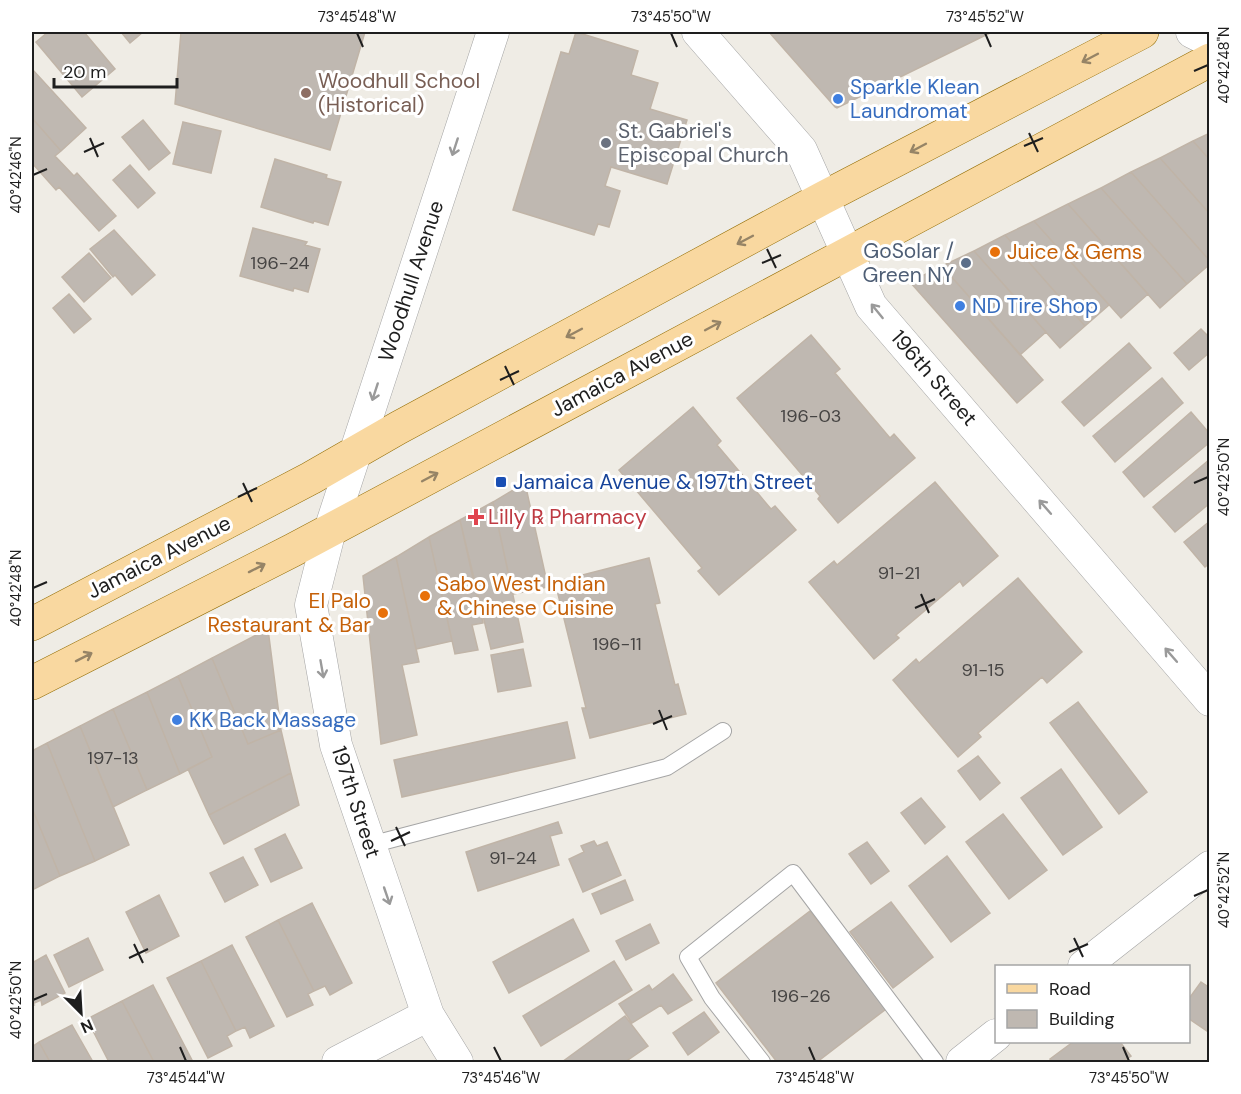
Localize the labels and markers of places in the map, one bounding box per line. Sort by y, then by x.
place label: Woodhull School (Historical) [318,67,480,119]
place label: Sparkle Klean Laundromat [850,73,980,125]
marker: Woodhull School (Historical) [299,86,313,100]
marker: Sparkle Klean Laundromat [831,92,845,106]
place label: St. Gabriel's Episcopal Church [618,117,789,169]
marker: St. Gabriel's Episcopal Church [599,136,613,150]
place label: GoSolar / Green NY [863,237,954,289]
place label: Juice & Gems [1007,238,1142,266]
marker: Juice & Gems [988,245,1002,259]
marker: GoSolar / Green NY [959,256,973,270]
place label: ND Tire Shop [972,292,1098,320]
marker: ND Tire Shop [953,299,967,313]
place label: Jamaica Avenue & 197th Street [513,468,813,496]
marker: Jamaica Avenue & 197th Street [494,475,508,489]
place label: Lilly ℞ Pharmacy [488,503,647,531]
marker: Lilly ℞ Pharmacy [469,510,483,524]
place label: Sabo West Indian & Chinese Cuisine [437,570,614,622]
place label: El Palo Restaurant & Bar [208,587,371,639]
marker: Sabo West Indian & Chinese Cuisine [418,589,432,603]
marker: El Palo Restaurant & Bar [376,606,390,620]
place label: KK Back Massage [189,706,356,734]
marker: KK Back Massage [170,713,184,727]

